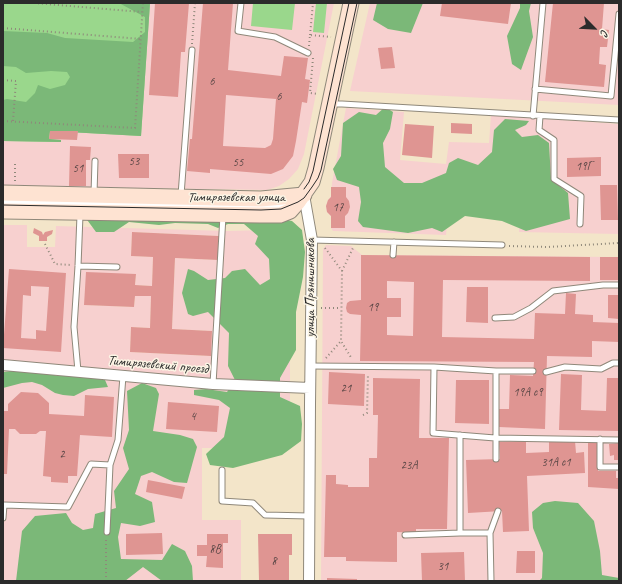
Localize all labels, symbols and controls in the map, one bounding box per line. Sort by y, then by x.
north arrow [574,8,614,48]
text: С [597,28,612,38]
house number: 6 [209,75,215,89]
house number: 6 [276,90,282,104]
house number: 53 [129,155,139,169]
house number: 55 [233,156,243,170]
house number: 19Г [576,160,592,174]
house number: 51 [73,162,83,176]
street label: Тимирязевская улица [187,189,285,205]
house number: 17 [333,201,343,215]
street label: улица Прянишникова [302,238,318,338]
house number: 19 [368,301,378,315]
street label: Тимирязевский проезд [107,352,209,378]
house number: 21 [341,382,351,396]
house number: 19А с9 [513,386,543,400]
house number: 4 [190,410,196,424]
house number: 2 [59,448,65,462]
house number: 31А с1 [541,456,571,470]
house number: 23А [401,459,417,473]
house number: 8В [209,543,221,557]
house number: 8 [271,555,277,569]
house number: 31 [438,560,448,574]

